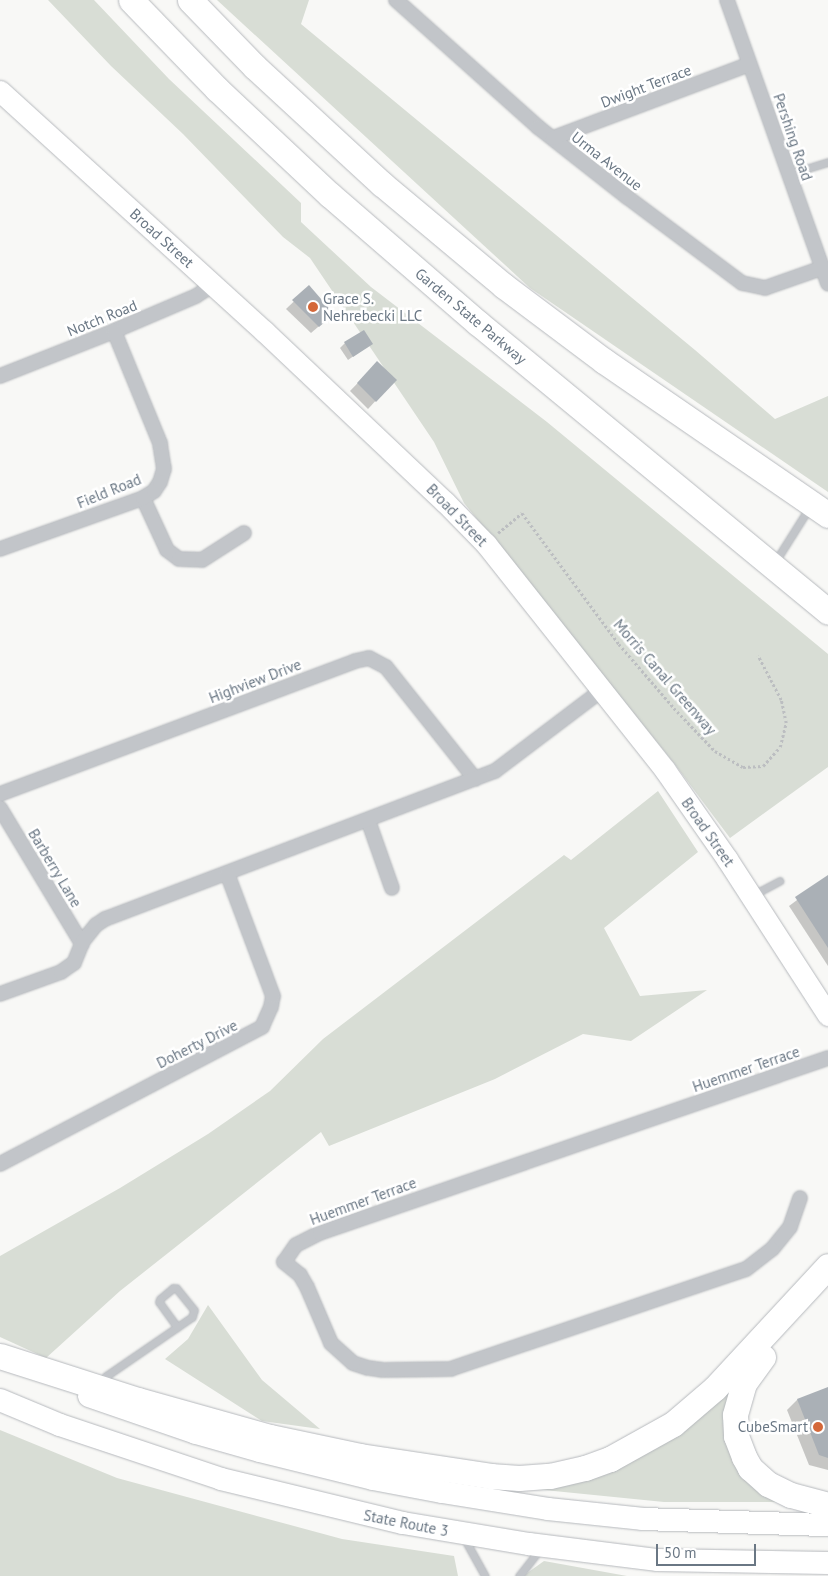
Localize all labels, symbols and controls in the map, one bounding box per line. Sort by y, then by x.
street label: Dwight Terrace [598,60,694,112]
street label: Pershing Road [770,91,816,183]
street label: Urma Avenue [568,128,646,194]
street label: Broad Street [126,205,198,271]
street label: Garden State Parkway [412,264,530,368]
place label: Grace S. Nehrebecki LLC [323,289,422,324]
street label: Notch Road [64,296,140,340]
marker: Grace S. Nehrebecki LLC [307,301,319,313]
street label: Field Road [74,470,144,512]
street label: Broad Street [423,480,491,550]
street label: Morris Canal Greenway [610,616,720,738]
street label: Highview Drive [206,655,304,707]
street label: Broad Street [678,794,738,870]
street label: Barberry Lane [24,825,86,911]
street label: Doherty Drive [153,1016,241,1072]
street label: Huemmer Terrace [690,1042,802,1096]
street label: Huemmer Terrace [307,1173,419,1229]
place label: CubeSmart [738,1418,808,1436]
marker: CubeSmart [812,1421,824,1433]
street label: State Route 3 [362,1506,450,1540]
scale bar [658,1534,758,1566]
text: 50 m [664,1543,697,1562]

